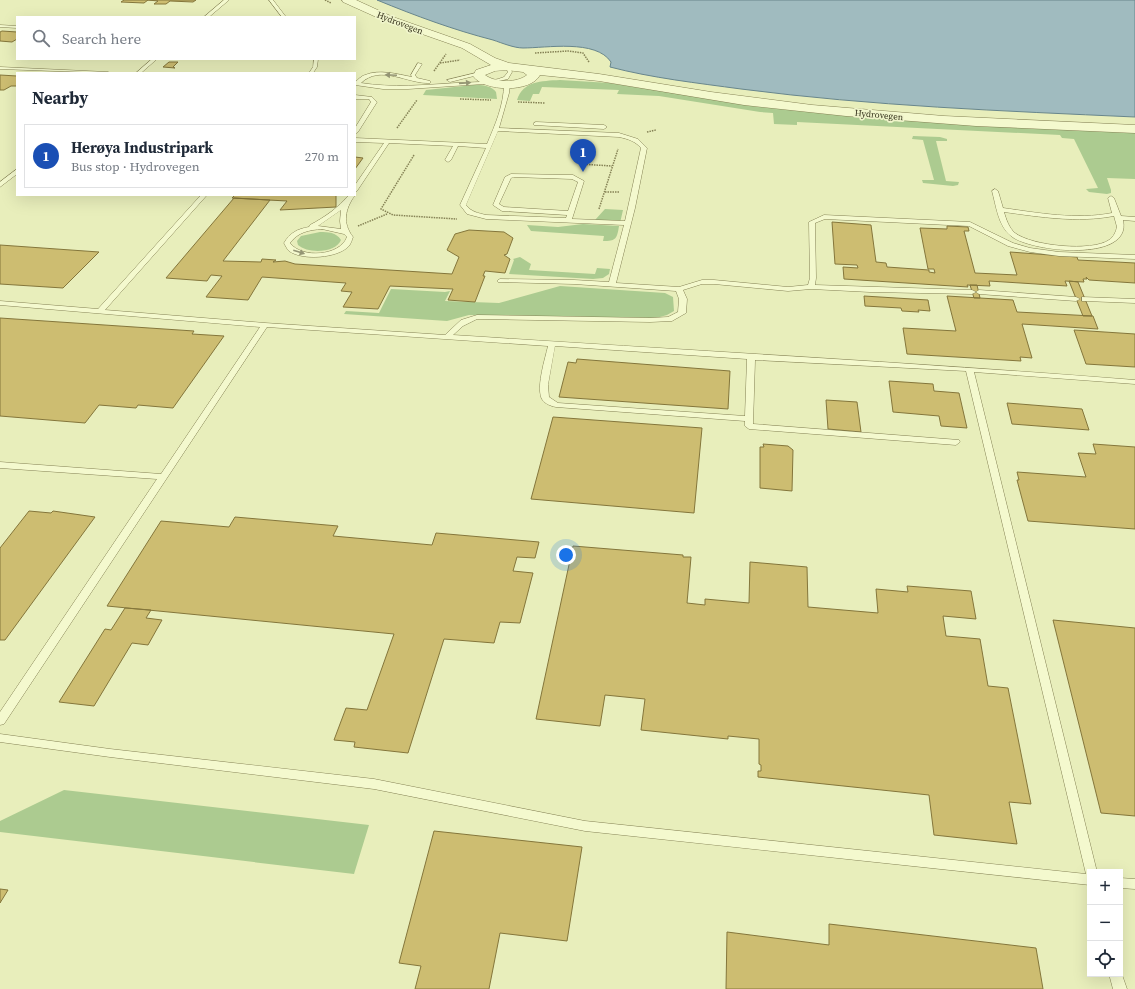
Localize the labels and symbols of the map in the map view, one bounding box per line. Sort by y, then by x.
street label: Hydrovegen [375,9,425,38]
one-way arrow [384,72,397,78]
one-way arrow [459,80,471,87]
street label: Hydrovegen [854,107,904,123]
pin: 1 [570,139,596,172]
one-way arrow [293,249,305,255]
your location [556,545,576,565]

